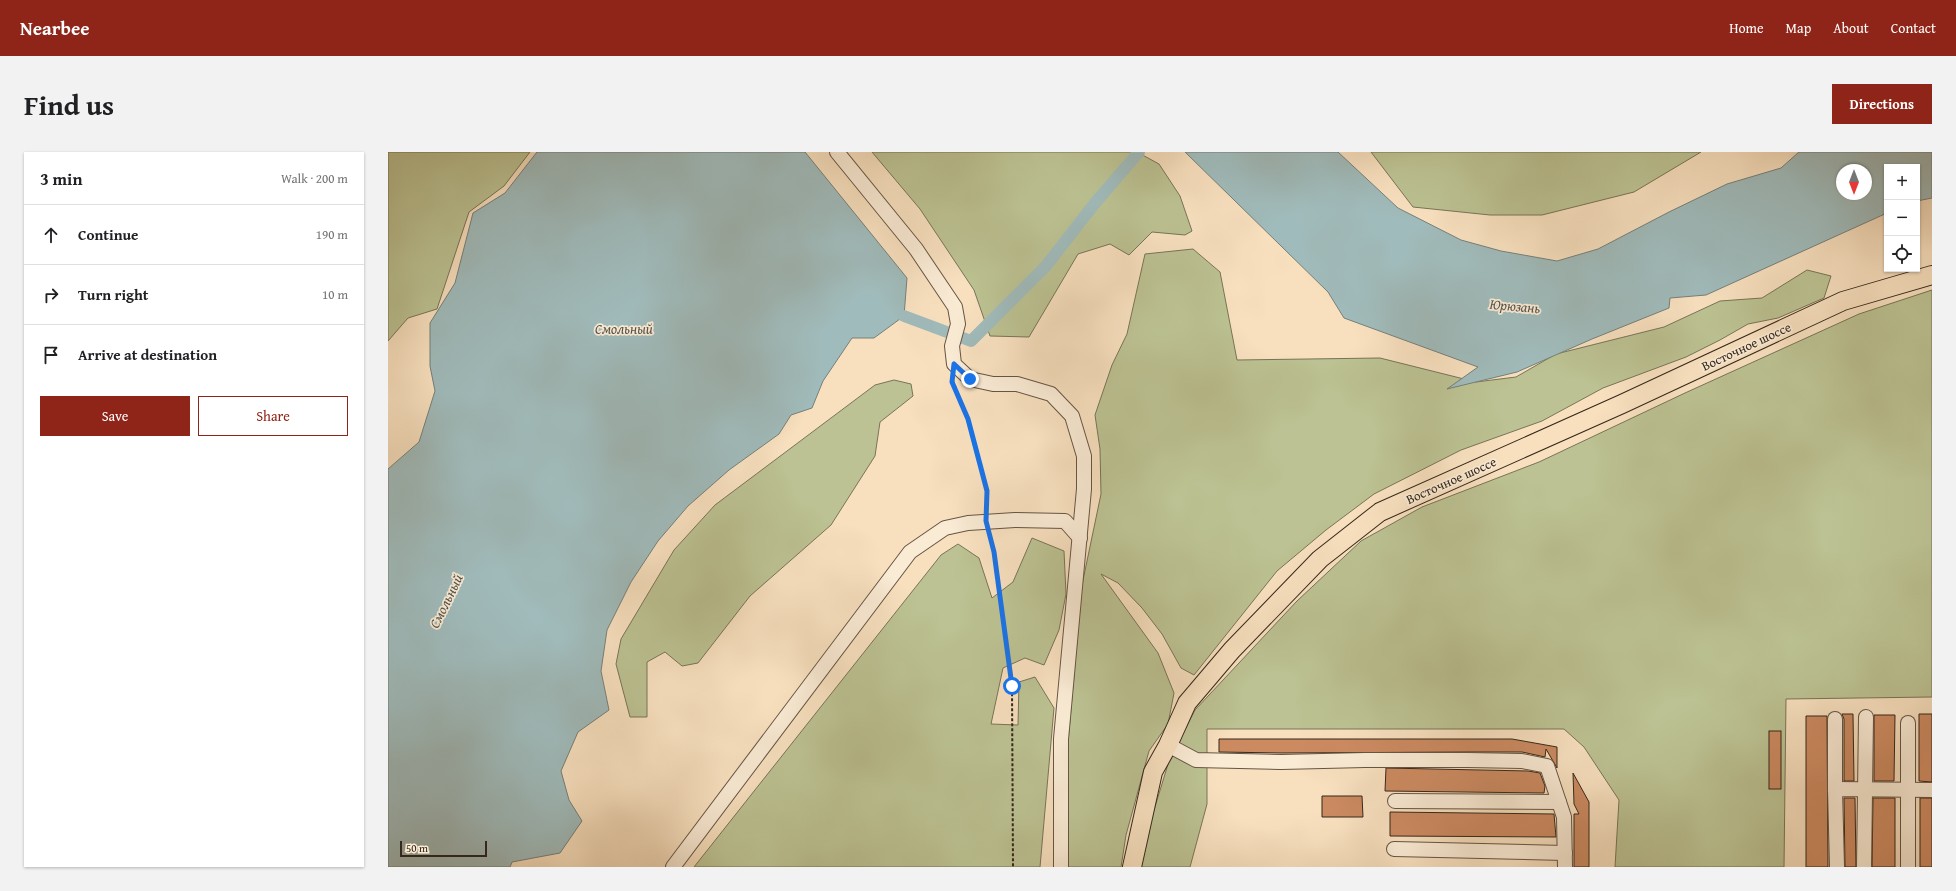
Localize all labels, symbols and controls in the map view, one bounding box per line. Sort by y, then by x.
text: Nearbee [20,14,90,42]
text: Home [1729,18,1764,38]
text: Map [1786,18,1811,38]
text: About [1833,18,1869,38]
text: Contact [1891,18,1936,38]
text: Find us [24,84,114,125]
button: Directions [1832,84,1932,124]
north arrow [1836,164,1872,200]
map controls [1884,164,1920,272]
button: + [1884,164,1920,200]
text: 3 min [40,166,82,191]
text: Walk · 200 m [281,169,348,188]
button: − [1884,200,1920,236]
icon: ahead [40,224,62,246]
text: Continue [78,224,139,245]
text: 190 m [316,225,348,244]
button: locate [1884,236,1920,272]
icon: right [40,284,62,306]
text: Turn right [78,284,149,305]
text: 10 m [322,285,348,304]
water label: Юрюзань [1489,294,1541,318]
street label: Восточное шоссе [1698,317,1794,376]
water label: Смольный [595,319,653,339]
icon: arrive [40,344,62,366]
text: Arrive at destination [78,344,217,365]
route end [961,370,979,388]
button: Save [40,396,190,436]
button: Share [198,396,348,436]
street label: Восточное шоссе [1403,452,1499,509]
water label: Смольный [424,571,468,631]
route start [1003,677,1021,695]
scale bar [400,839,487,858]
text: 50 m [406,840,428,856]

